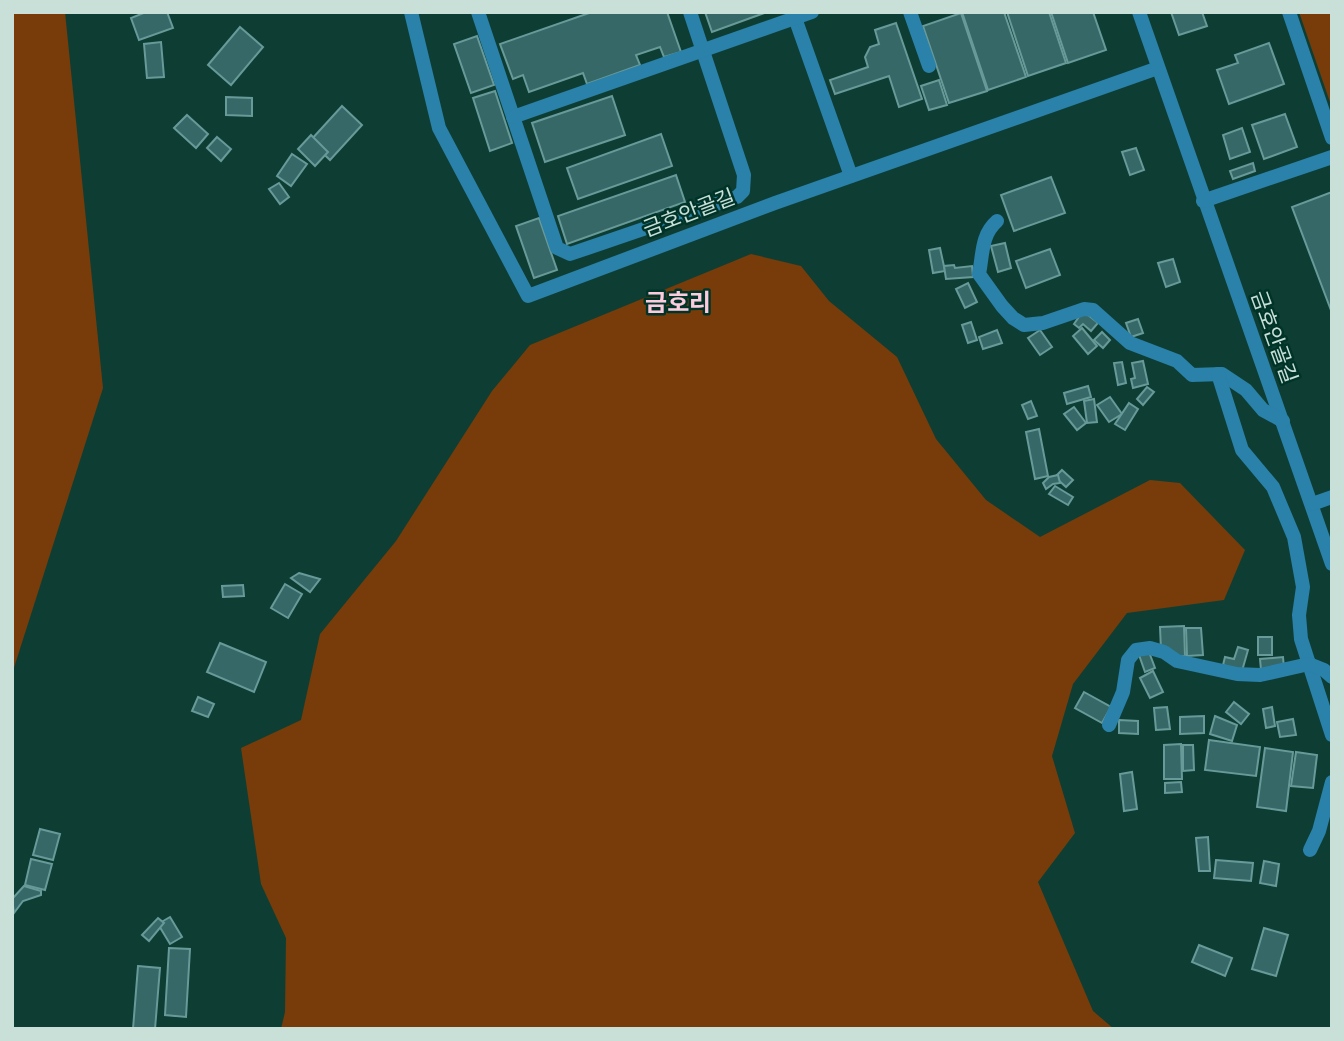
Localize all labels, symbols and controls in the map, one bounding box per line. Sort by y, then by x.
street label: 금호안골길 [640,185,738,241]
street label: 금호안골길 [1247,288,1301,386]
district label: 금호리 [645,290,711,316]

